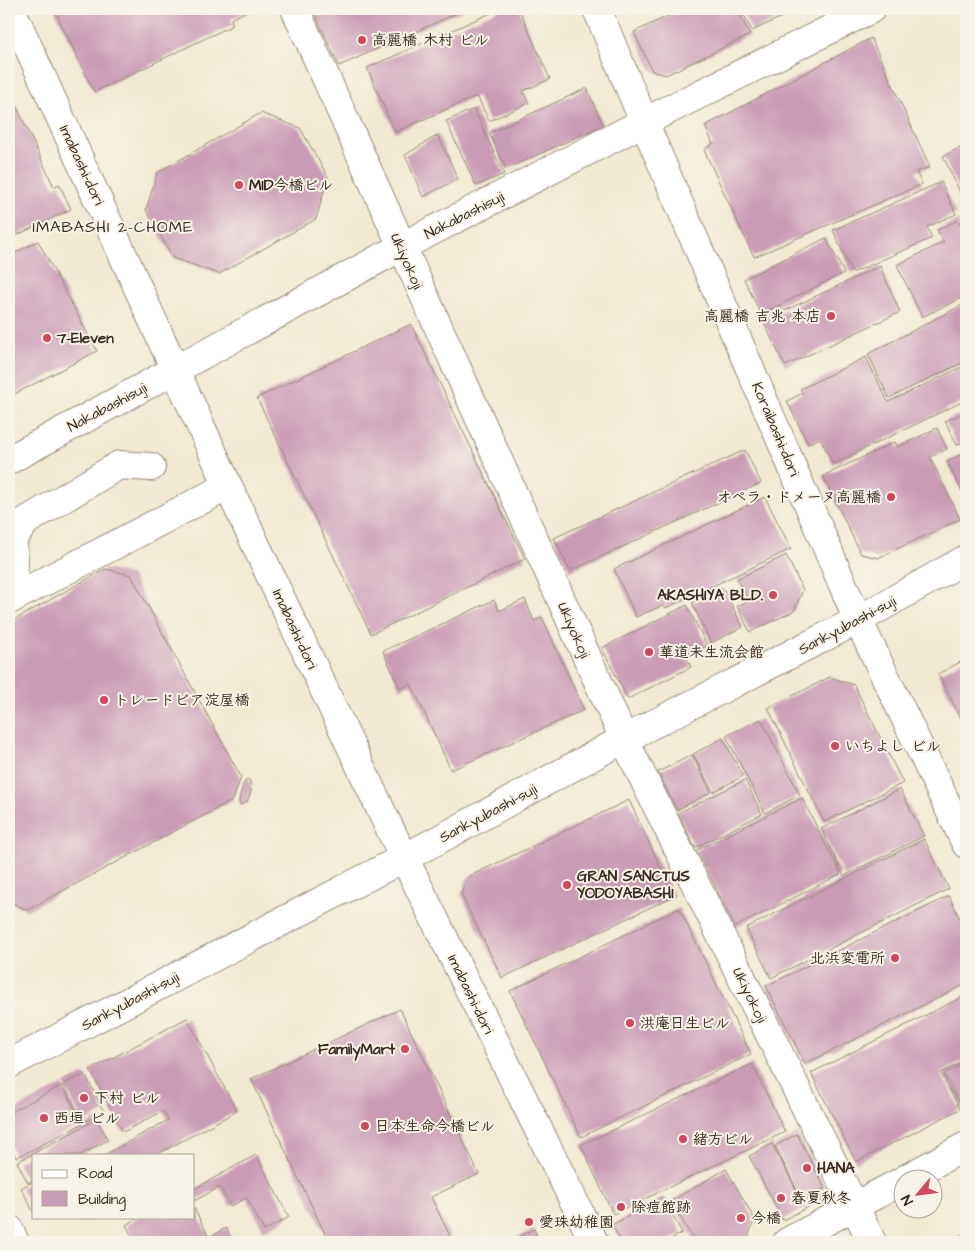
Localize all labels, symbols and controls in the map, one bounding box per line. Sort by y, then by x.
place label: 高麗橋 木村 ビル [372,30,489,51]
marker: 高麗橋 木村 ビル [356,34,368,46]
street label: Imabashi-dori [54,122,110,209]
place label: MID今橋ビル [249,175,333,196]
marker: MID今橋ビル [233,179,245,191]
street label: Nakabashisuji [421,186,509,245]
district label: IMABASHI 2-CHOME [33,216,193,238]
street label: Ukiyokoji [384,230,428,294]
place label: 高麗橋 吉兆 本店 [704,306,821,327]
marker: 高麗橋 吉兆 本店 [825,310,837,322]
place label: 7-Eleven [56,328,114,349]
marker: 7-Eleven [41,332,53,344]
street label: Nakabashisuji [64,377,151,437]
street label: Koraibashi-dori [746,379,805,480]
place label: オペラ・ドメーヌ高麗橋 [716,487,881,508]
marker: オペラ・ドメーヌ高麗橋 [885,491,897,503]
place label: AKASHIYA BLD. [657,585,763,606]
street label: Imabashi-dori [267,586,323,673]
marker: AKASHIYA BLD. [767,589,779,601]
street label: Sankyubashi-suji [795,591,901,661]
street label: Ukiyokoji [551,599,595,663]
place label: 華道未生流会館 [659,642,764,663]
marker: 華道未生流会館 [643,646,655,658]
place label: トレードピア淀屋橋 [114,690,250,711]
marker: トレードピア淀屋橋 [98,694,110,706]
place label: いちよし ビル [845,736,941,757]
marker: いちよし ビル [829,740,841,752]
street label: Sankyubashi-suji [436,779,542,849]
place label: GRAN SANCTUS YODOYABASHI [577,866,690,904]
marker: GRAN SANCTUS YODOYABASHI [561,879,573,891]
place label: 北浜変電所 [810,948,885,969]
street label: Imabashi-dori [442,951,499,1038]
marker: 北浜変電所 [889,952,901,964]
street label: Ukiyokoji [726,964,772,1028]
street label: Sankyubashi-suji [78,967,184,1037]
place label: 洪庵日生ビル [640,1013,730,1034]
marker: 洪庵日生ビル [624,1017,636,1029]
place label: FamilyMart [318,1039,396,1061]
marker: FamilyMart [399,1043,411,1055]
place label: 下村 ビル [94,1088,160,1109]
marker: 下村 ビル [78,1092,90,1104]
place label: 西垣 ビル [54,1108,120,1129]
marker: 西垣 ビル [38,1112,50,1124]
place label: 日本生命今橋ビル [375,1116,495,1137]
marker: 日本生命今橋ビル [359,1120,371,1132]
place label: 緒方ビル [693,1129,753,1150]
marker: 緒方ビル [677,1133,689,1145]
legend [32,1154,195,1218]
place label: HANA [817,1158,855,1179]
marker: HANA [801,1162,813,1174]
text: Road [78,1163,113,1184]
north arrow [892,1168,942,1218]
place label: 春夏秋冬 [791,1188,851,1209]
text: Building [78,1189,126,1211]
text: N [897,1191,918,1209]
marker: 春夏秋冬 [775,1192,787,1204]
place label: 除痘館跡 [631,1197,691,1218]
marker: 除痘館跡 [615,1201,627,1213]
place label: 今橋 [751,1208,781,1229]
place label: 愛珠幼稚園 [539,1212,614,1233]
marker: 今橋 [735,1212,747,1224]
marker: 愛珠幼稚園 [523,1216,535,1228]

